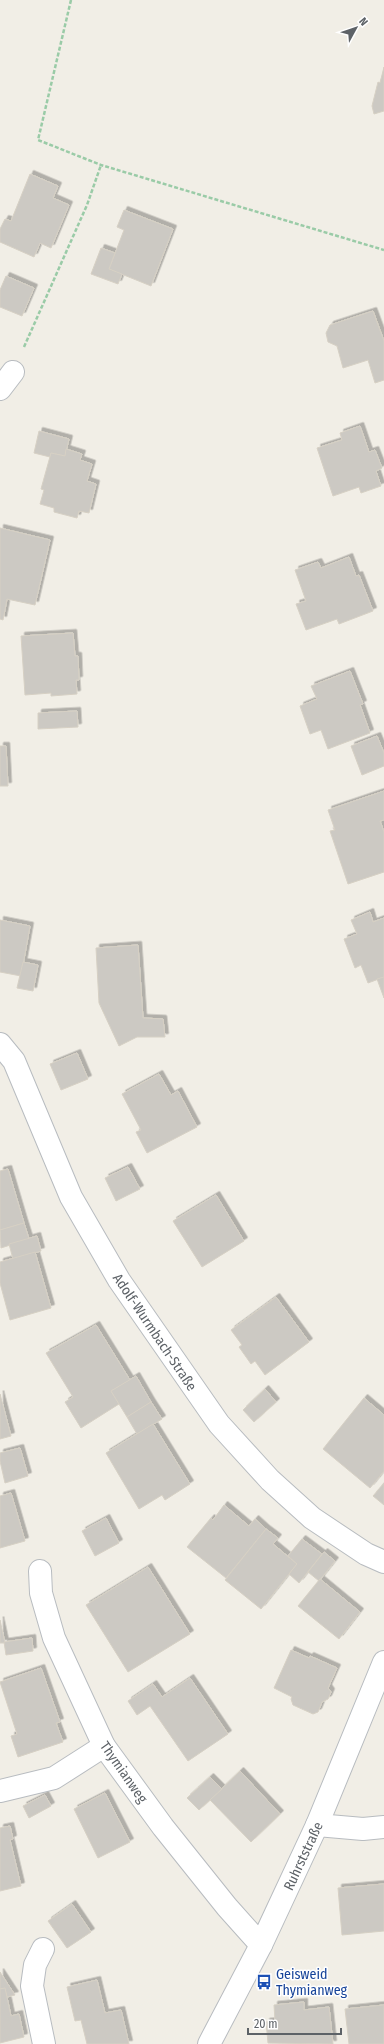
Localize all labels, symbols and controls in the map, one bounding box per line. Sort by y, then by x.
north arrow [336,8,376,48]
text: N [356,15,370,29]
street label: Adolf-Wurmbach-Straße [109,1270,200,1394]
street label: Thymianweg [96,1738,151,1807]
street label: Ruhrststraße [280,1819,327,1893]
place label: Geisweid Thymianweg [276,1966,348,1999]
bus stop icon: Geisweid Thymianweg [255,1973,273,1991]
scale bar [248,2010,341,2036]
text: 20 m [254,2017,278,2031]

